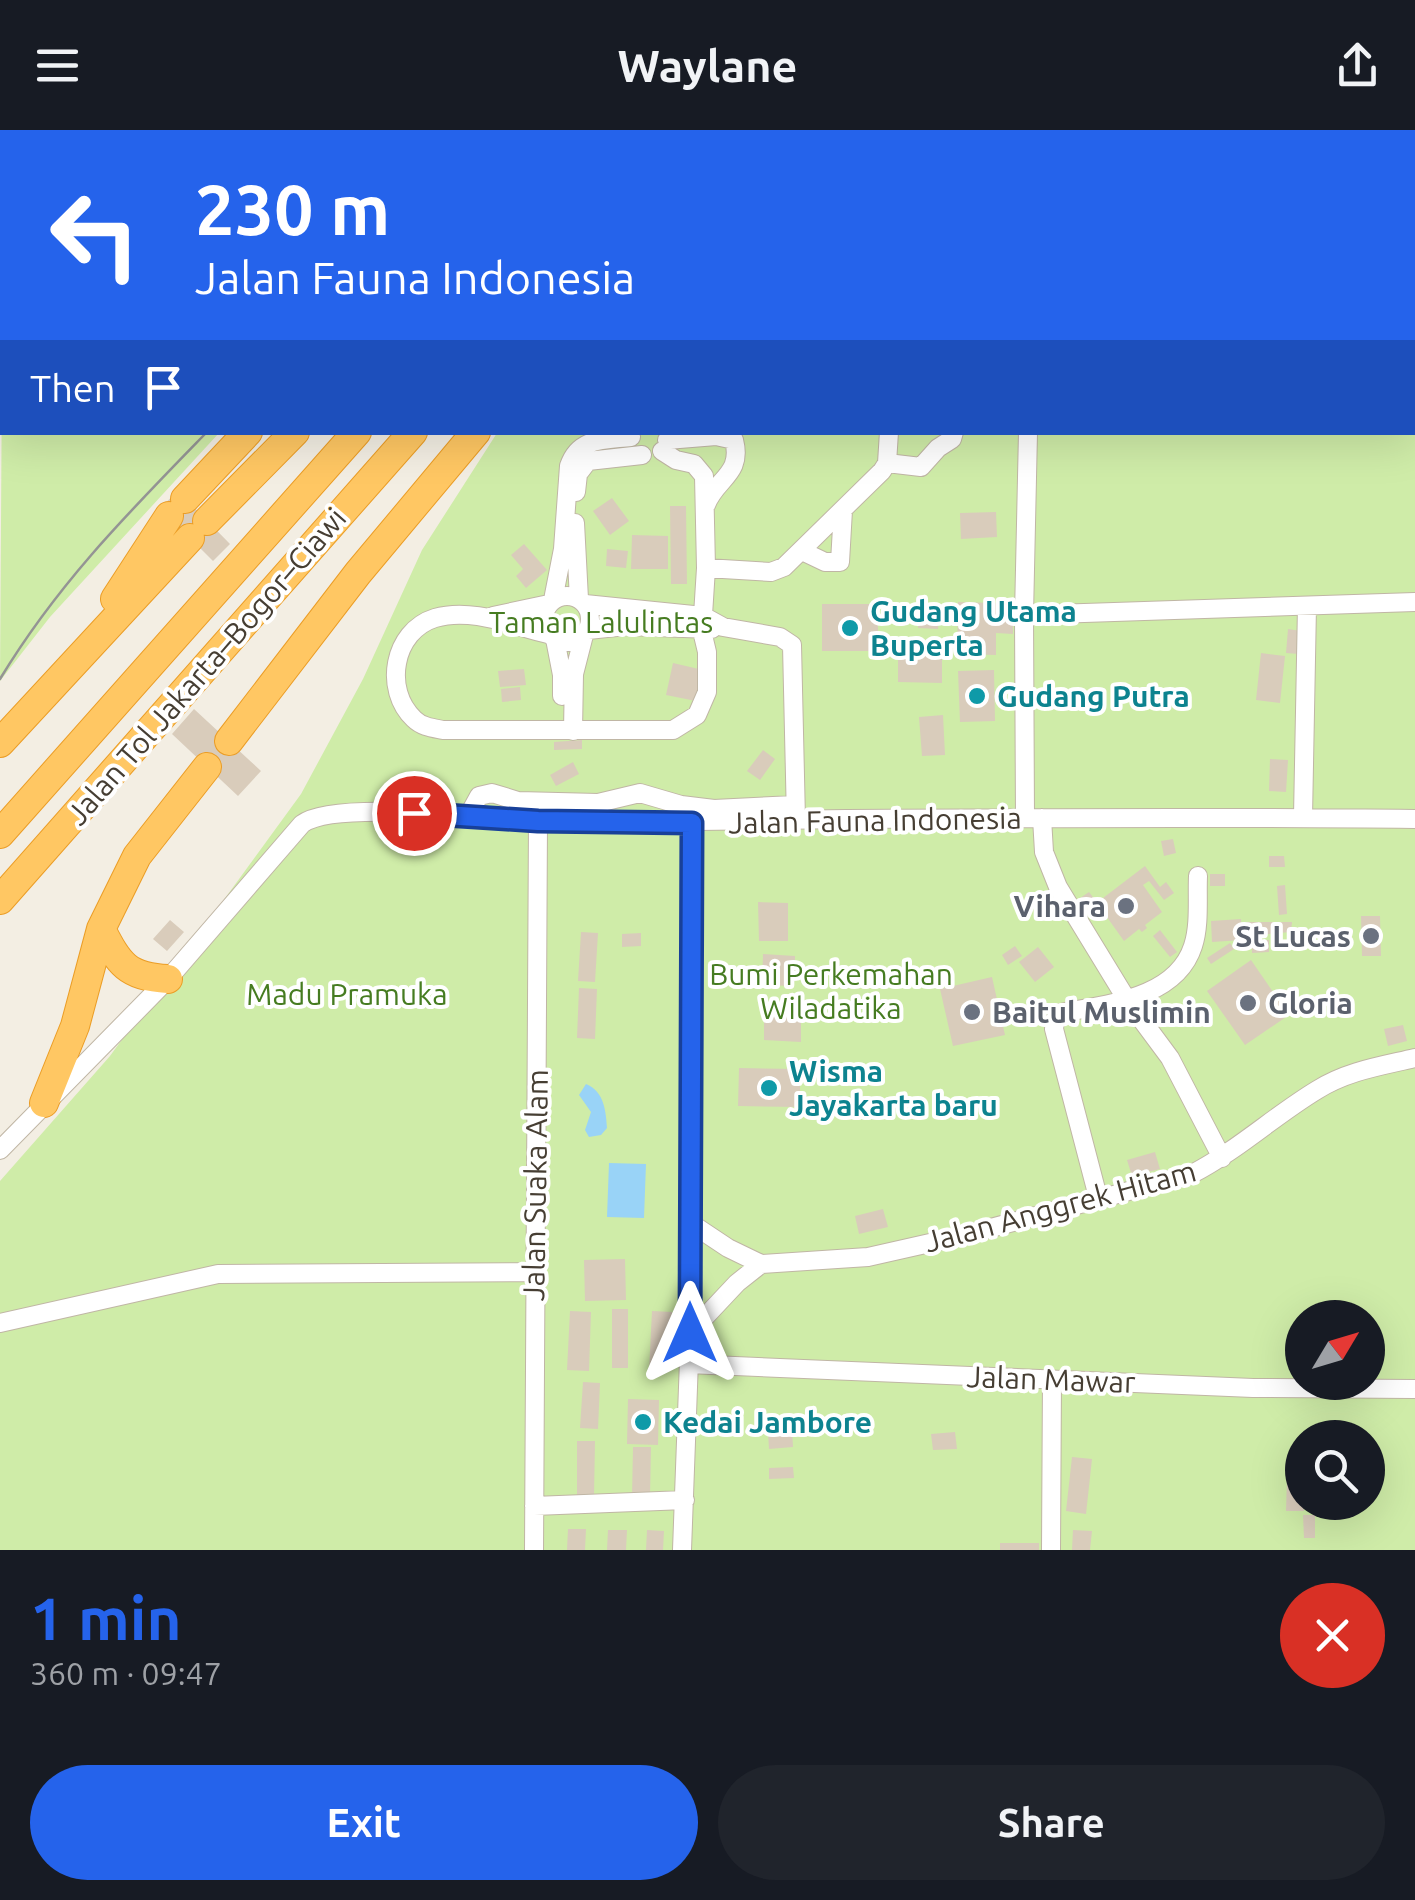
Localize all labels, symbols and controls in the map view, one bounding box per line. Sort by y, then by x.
icon: menu [30,38,85,93]
icon: share [1330,38,1385,93]
text: Waylane [618,40,797,91]
icon: left [30,170,160,300]
text: 230 m [195,170,390,248]
text: Jalan Fauna Indonesia [195,252,635,303]
icon: arrive [136,360,191,415]
text: Then [30,367,116,409]
street label: Jalan Tol Jakarta–Bogor–Ciawi [59,501,353,831]
place label: Gudang Utama Buperta [870,594,1077,662]
park label: Taman Lalulintas [489,605,713,639]
marker: Gudang Utama Buperta [839,617,861,639]
place label: Gudang Putra [997,679,1190,713]
marker: Gudang Putra [966,685,988,707]
pin [372,771,457,856]
icon: arrive [387,786,442,841]
street label: Jalan Fauna Indonesia [728,800,1022,840]
place label: Vihara [1013,889,1106,923]
marker: Vihara [1115,895,1137,917]
place label: St Lucas [1235,919,1351,953]
marker: St Lucas [1360,925,1382,947]
park label: Bumi Perkemahan Wiladatika [709,957,953,1025]
park label: Madu Pramuka [246,977,448,1011]
place label: Gloria [1268,986,1353,1020]
marker: Gloria [1237,992,1259,1014]
place label: Baitul Muslimin [992,995,1211,1029]
marker: Baitul Muslimin [961,1001,983,1023]
place label: Wisma Jayakarta baru [789,1054,998,1122]
street label: Jalan Suaka Alam [516,1069,554,1301]
marker: Wisma Jayakarta baru [758,1077,780,1099]
street label: Jalan Anggrek Hitam [920,1153,1200,1259]
position arrow [638,1281,742,1385]
north arrow [1285,1300,1385,1400]
map controls [1285,1300,1385,1520]
street label: Jalan Mawar [966,1359,1137,1399]
place label: Kedai Jambore [663,1405,872,1439]
marker: Kedai Jambore [632,1411,654,1433]
button: search [1285,1420,1385,1520]
button: close [1280,1583,1385,1688]
text: 1 min [30,1584,182,1651]
text: 360 m · 09:47 [30,1655,222,1691]
button: Exit [30,1765,698,1880]
button: Share [718,1765,1385,1880]

